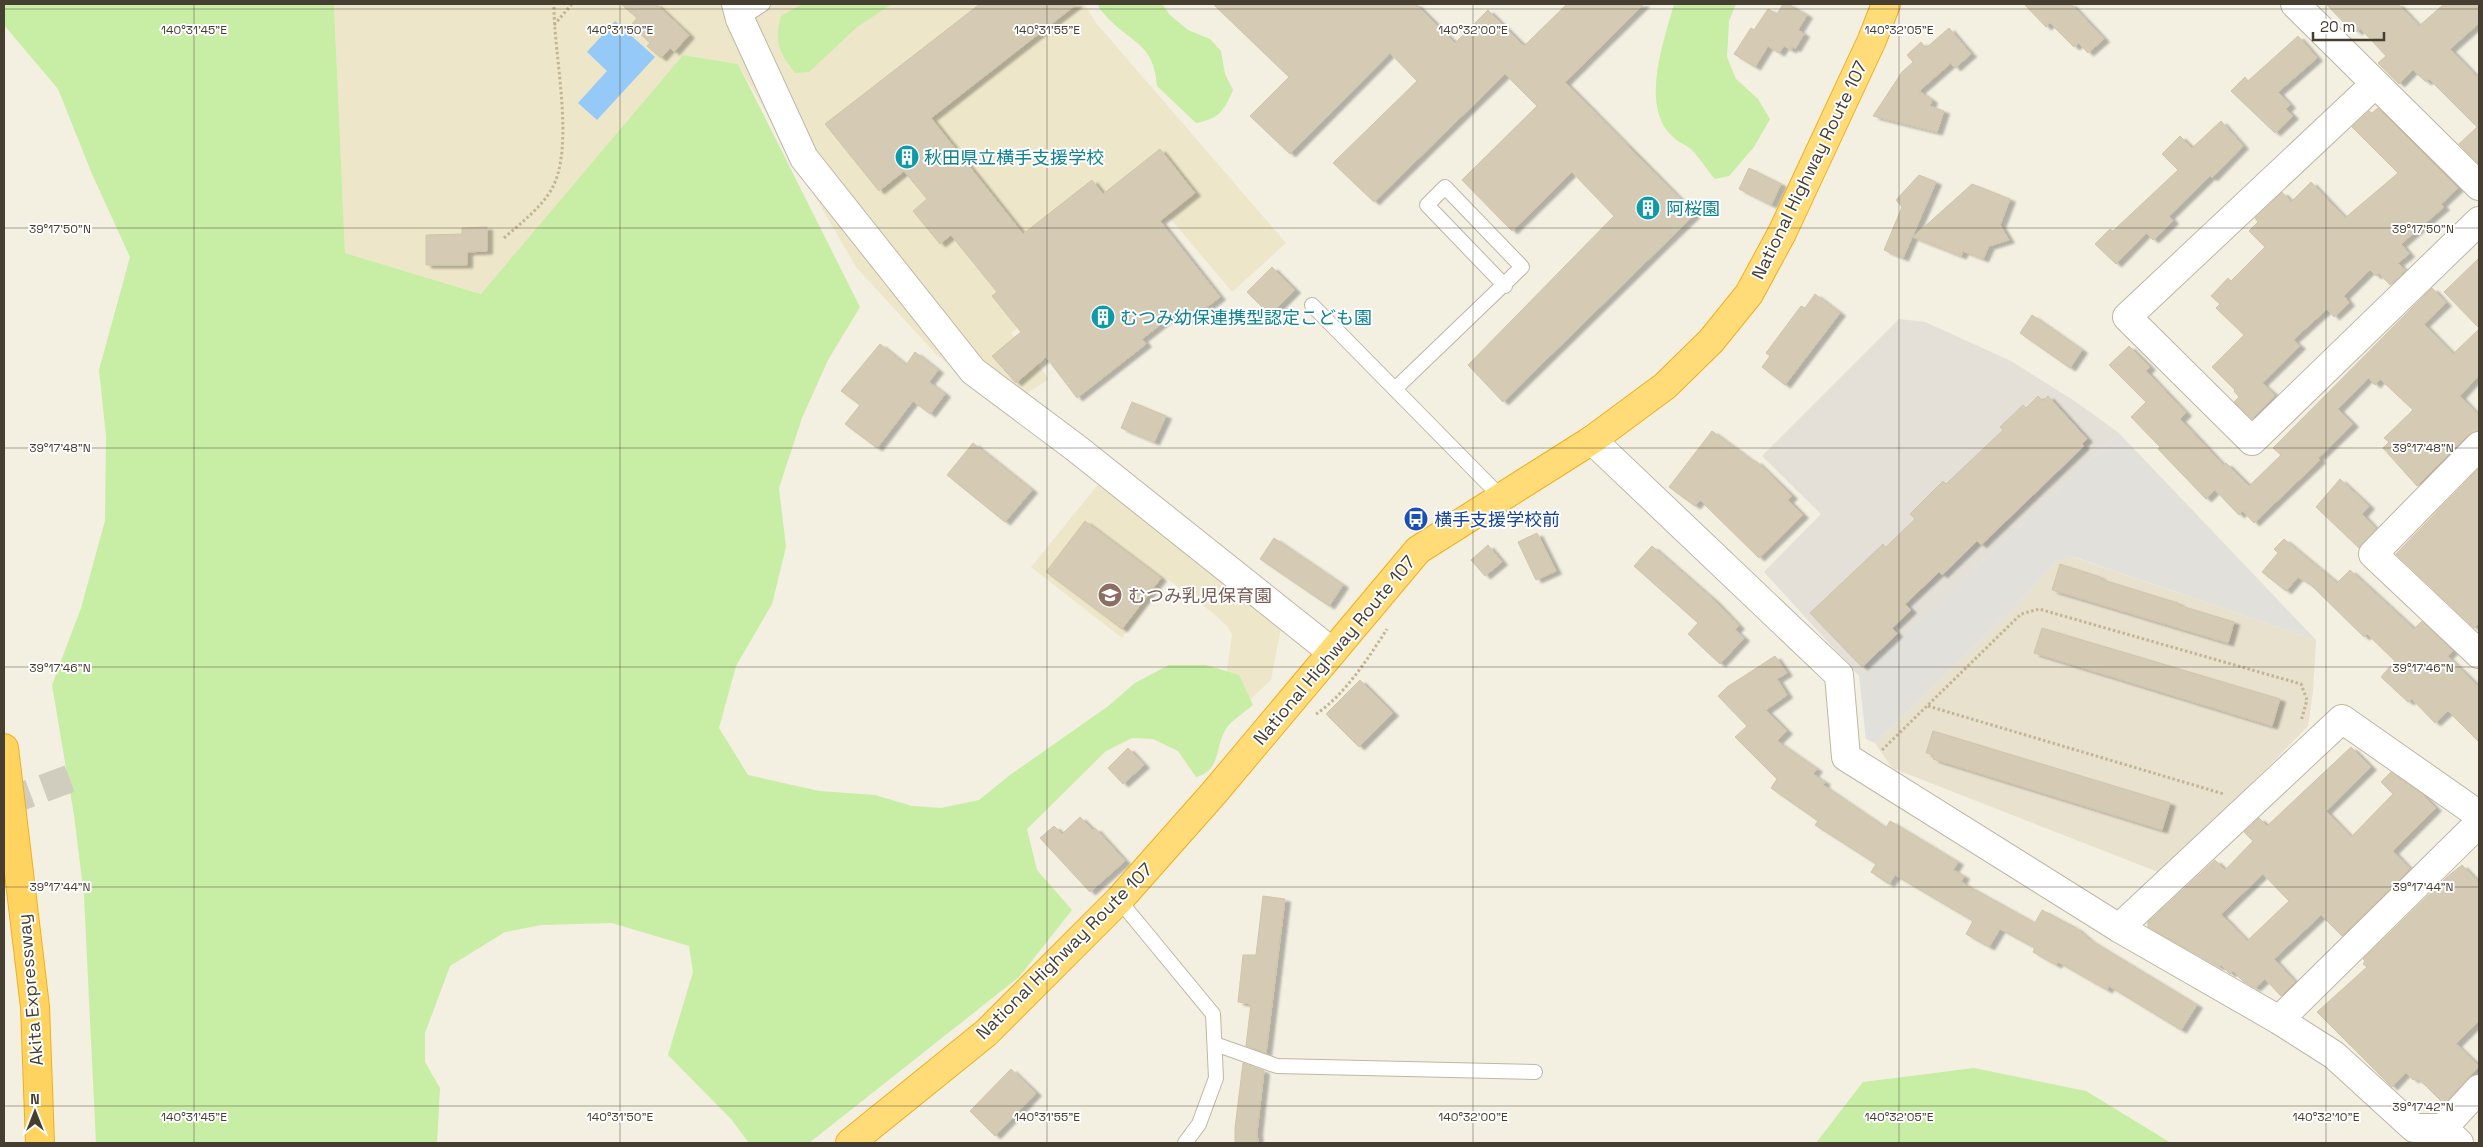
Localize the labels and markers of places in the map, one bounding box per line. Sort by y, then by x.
building icon: 秋田県立横手支援学校 [894,144,920,170]
place label: 秋田県立横手支援学校 [924,146,1104,169]
building icon: 阿桜園 [1635,195,1661,221]
place label: 阿桜園 [1666,197,1720,220]
building icon: むつみ幼保連携型認定こども園 [1090,304,1116,330]
place label: むつみ幼保連携型認定こども園 [1120,306,1372,329]
bus stop icon: 横手支援学校前 [1403,506,1429,532]
place label: 横手支援学校前 [1434,508,1560,531]
school or university icon: むつみ乳児保育園 [1097,582,1123,608]
place label: むつみ乳児保育園 [1128,584,1272,607]

